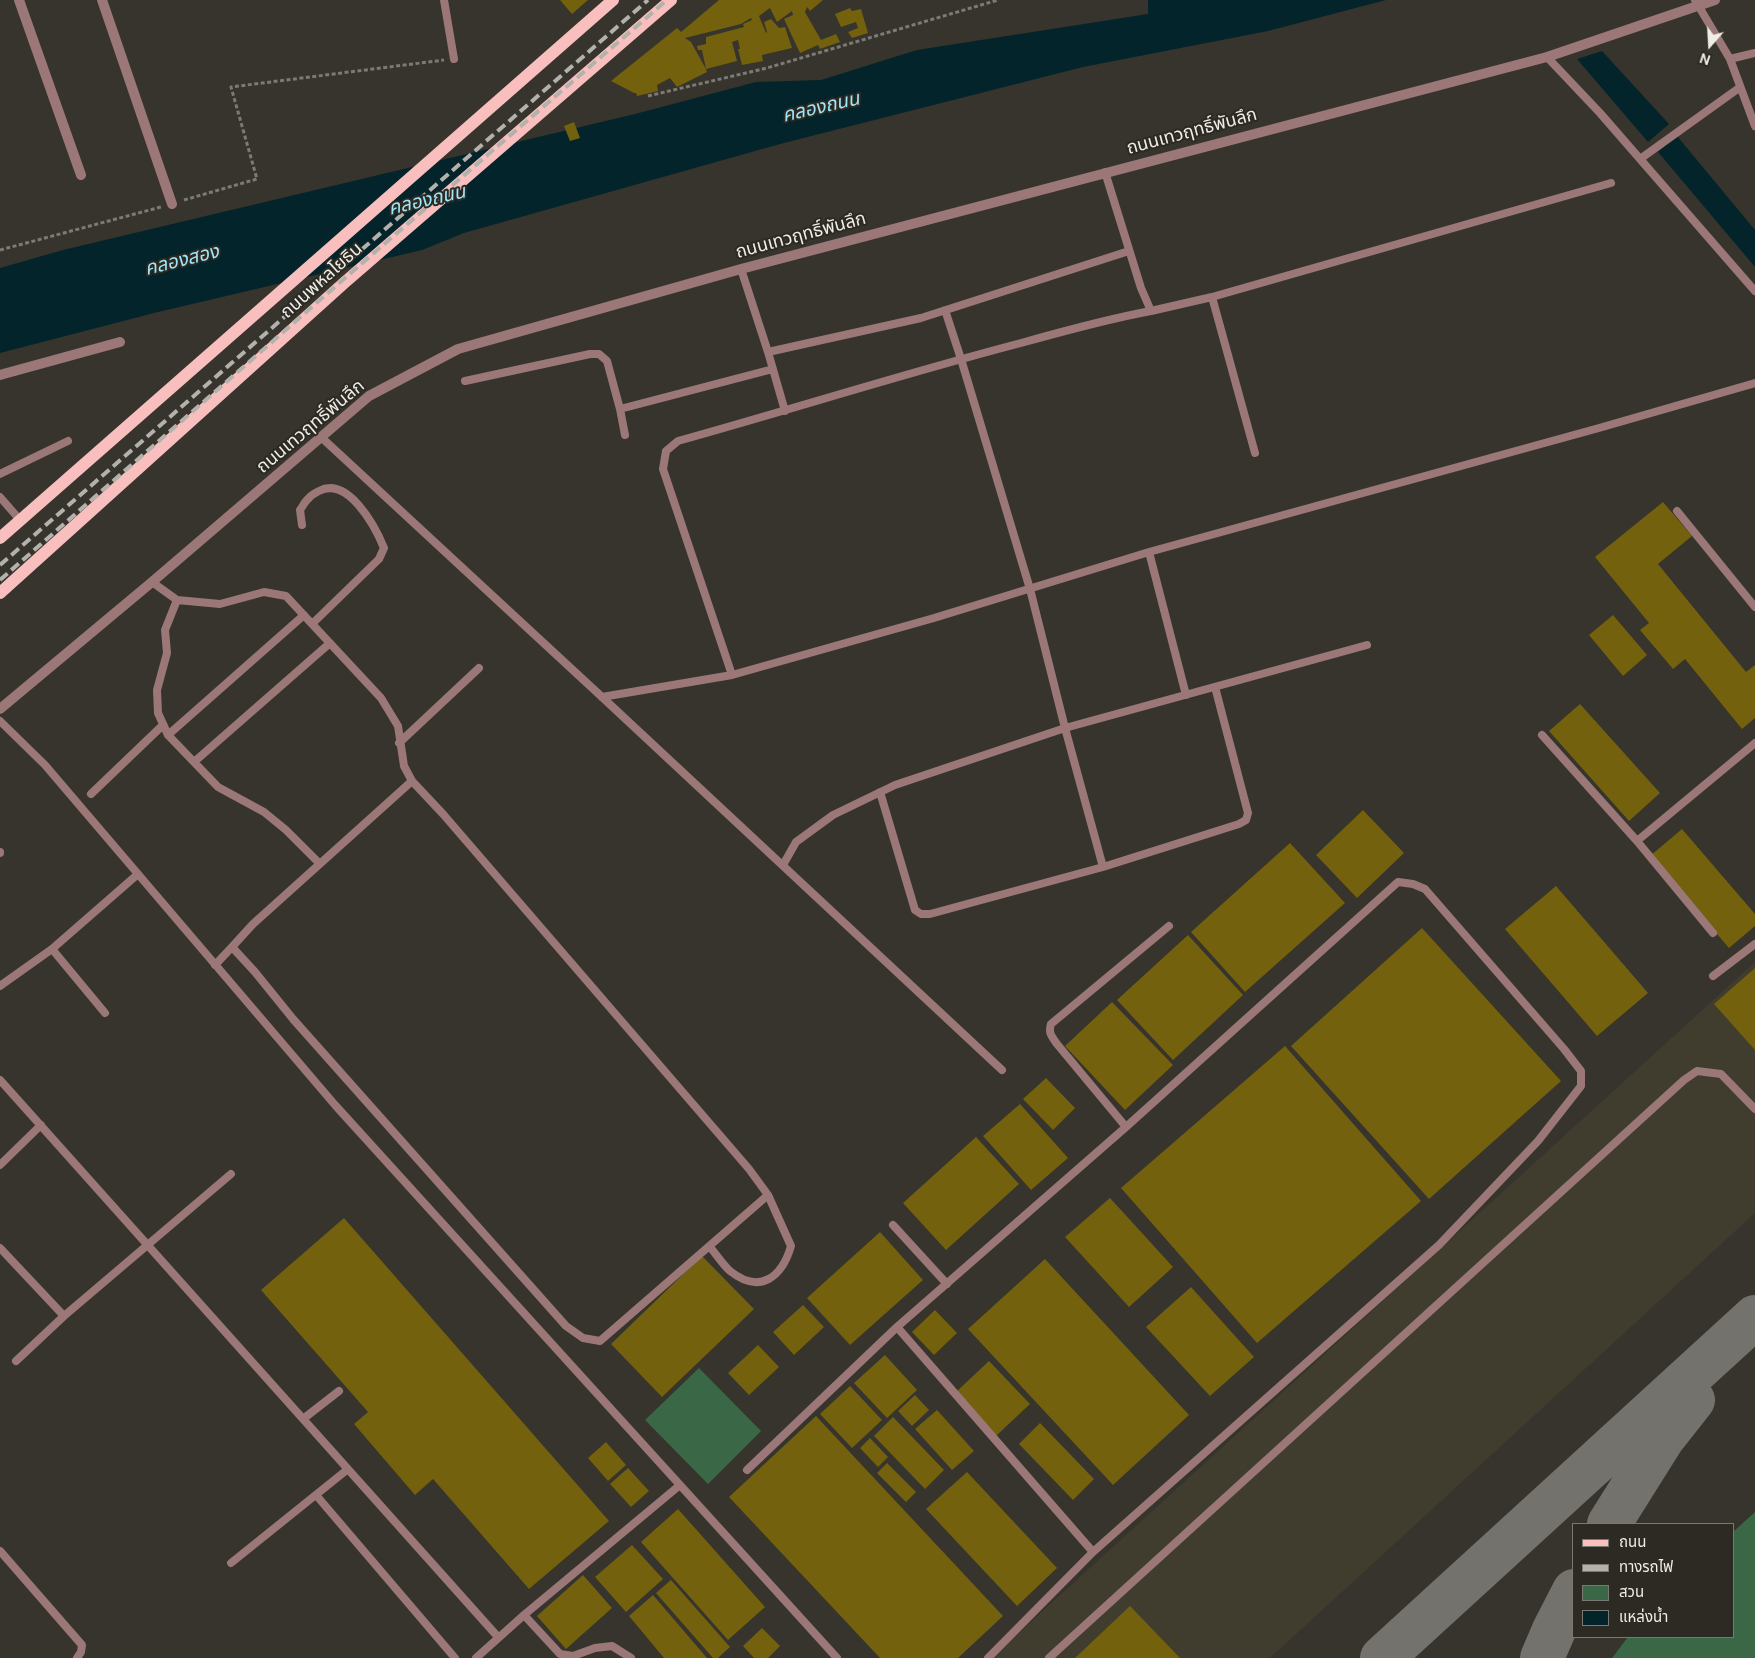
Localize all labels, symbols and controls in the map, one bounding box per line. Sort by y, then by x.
north arrow [1685,20,1735,70]
text: N [1697,49,1713,69]
water label: คลองถนน [780,88,862,128]
street label: ถนนเทวฤทธิ์พันลึก [1124,104,1260,160]
water label: คลองถนน [386,181,468,221]
street label: ถนนเทวฤทธิ์พันลึก [733,208,869,264]
street label: ถนนพหลโยธิน [277,239,367,323]
water label: คลองสอง [143,241,221,281]
street label: ถนนเทวฤทธิ์พันลึก [253,376,369,478]
legend [1572,1523,1735,1638]
text: ถนน [1619,1532,1646,1552]
text: ทางรถไฟ [1619,1557,1673,1577]
text: สวน [1619,1582,1644,1602]
text: แหล่งน้ำ [1619,1607,1668,1627]

